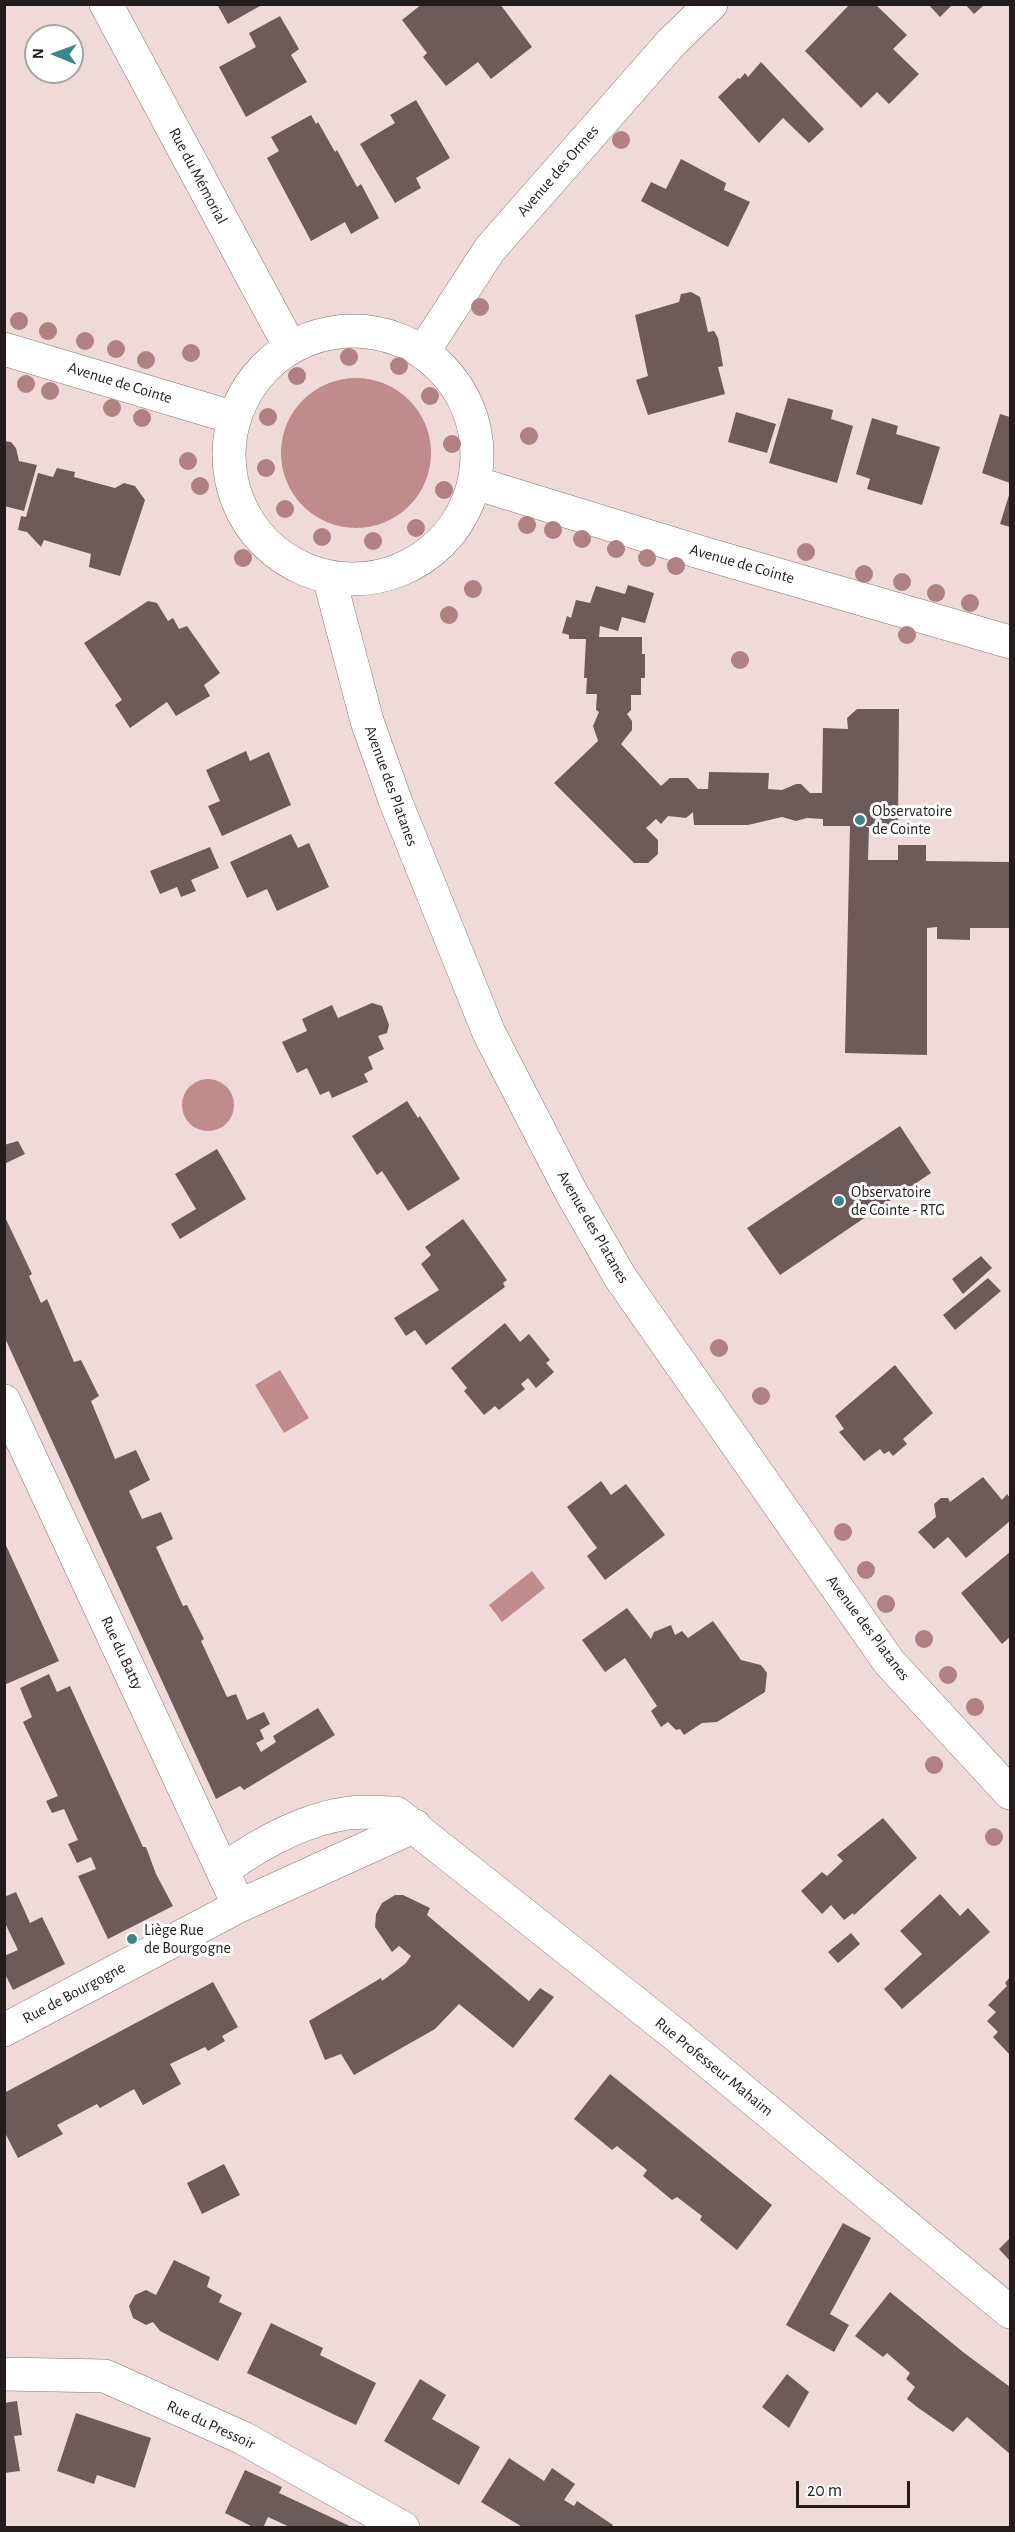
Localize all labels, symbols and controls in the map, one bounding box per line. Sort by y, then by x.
north arrow [24,24,84,84]
text: N [30,48,46,59]
street label: Avenue des Ormes [513,121,603,221]
street label: Rue du Mémorial [165,125,231,227]
street label: Avenue de Cointe [66,358,174,408]
street label: Avenue de Cointe [688,540,796,588]
street label: Avenue des Platanes [360,723,422,849]
place label: Observatoire de Cointe [872,801,952,839]
marker: Observatoire de Cointe [853,813,867,827]
street label: Avenue des Platanes [553,1167,633,1287]
place label: Observatoire de Cointe - RTG [851,1182,945,1220]
marker: Observatoire de Cointe - RTG [832,1194,846,1208]
street label: Avenue des Platanes [822,1571,914,1685]
street label: Rue du Batty [97,1613,147,1693]
place label: Liège Rue de Bourgogne [144,1920,231,1958]
marker: Liège Rue de Bourgogne [125,1932,139,1946]
street label: Rue de Bourgogne [19,1958,129,2028]
street label: Rue Professeur Mahaim [651,2013,777,2121]
street label: Rue du Pressoir [164,2396,258,2454]
scale bar [799,2469,913,2507]
text: 20 m [807,2482,842,2500]

